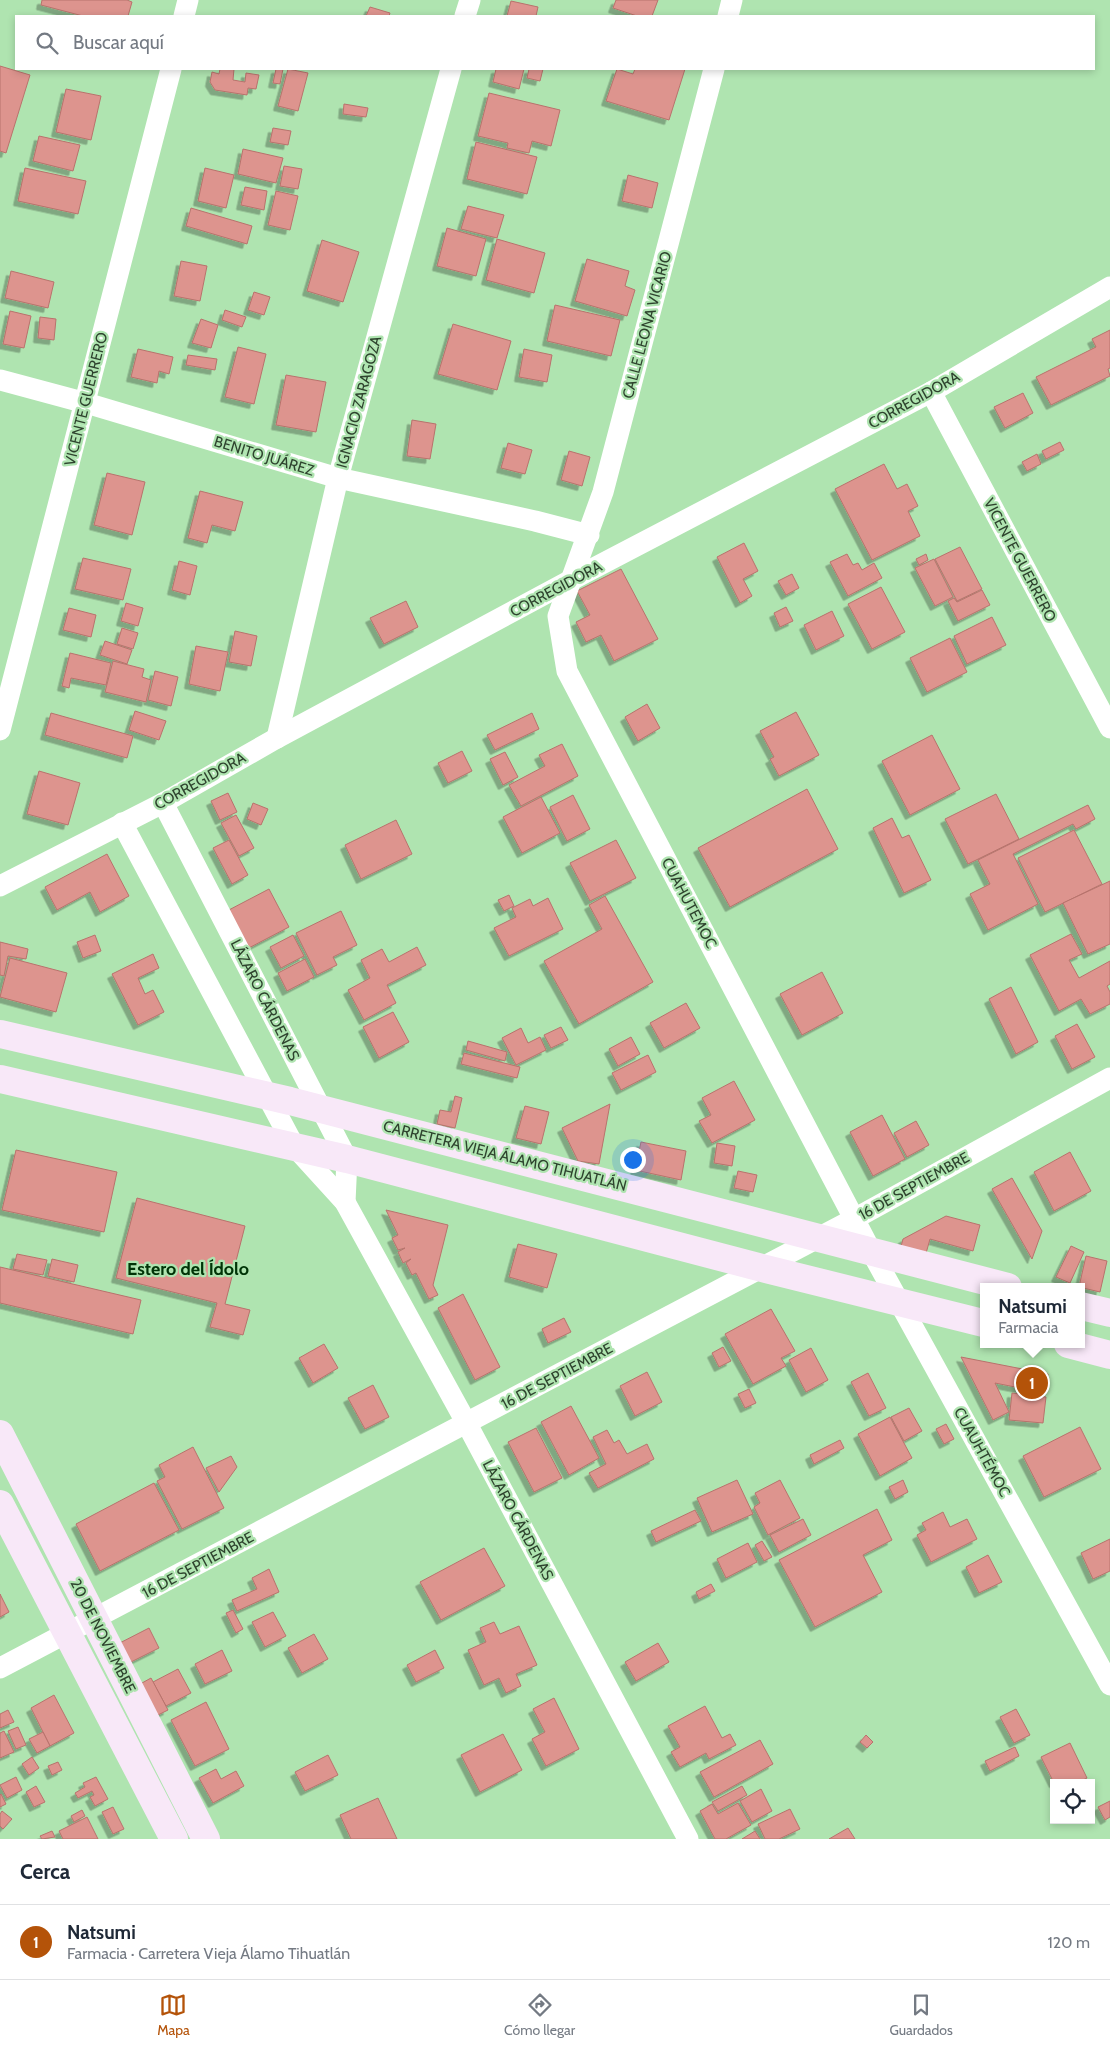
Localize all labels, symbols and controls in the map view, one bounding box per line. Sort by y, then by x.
search box [15,15,1095,70]
icon: search [33,29,61,57]
text: Buscar aquí [73,31,164,54]
street label: CALLE LEONA VICARIO [619,250,675,400]
street label: VICENTE GUERRERO [61,330,111,468]
street label: IGNACIO ZARAGOZA [333,333,385,470]
street label: CORREGIDORA [865,367,963,432]
street label: BENITO JUÁREZ [212,431,317,480]
street label: VICENTE GUERRERO [980,495,1060,625]
street label: CORREGIDORA [507,557,606,621]
street label: CORREGIDORA [151,748,249,813]
street label: CUAHUTEMOC [658,855,720,951]
street label: LÁZARO CÁRDENAS [227,936,304,1064]
street label: CARRETERA VIEJA ÁLAMO TIHUATLÁN [381,1116,629,1195]
your location [620,1147,646,1173]
street label: 16 DE SEPTIEMBRE [856,1148,972,1224]
district label: Estero del Ídolo [127,1258,249,1280]
popup [980,1283,1085,1348]
text: Natsumi [998,1295,1067,1318]
text: Farmacia [998,1318,1058,1337]
street label: 16 DE SEPTIEMBRE [498,1339,616,1413]
pin: 1 [1016,1364,1048,1402]
street label: CUAUHTÉMOC [950,1404,1015,1500]
street label: LÁZARO CÁRDENAS [479,1456,558,1583]
street label: 16 DE SEPTIEMBRE [139,1528,257,1602]
street label: 20 DE NOVIEMBRE [66,1576,140,1696]
map controls [1050,1779,1095,1824]
button: locate [1050,1779,1095,1824]
text: Cerca [20,1859,70,1884]
text: Natsumi [67,1921,136,1944]
text: 1 [33,1933,39,1952]
text: 120 m [1048,1933,1090,1952]
text: Farmacia · Carretera Vieja Álamo Tihuatlán [67,1944,350,1963]
tab: Mapa [157,1991,190,2039]
tab: Cómo llegar [504,1991,575,2039]
tab: Guardados [889,1991,953,2039]

